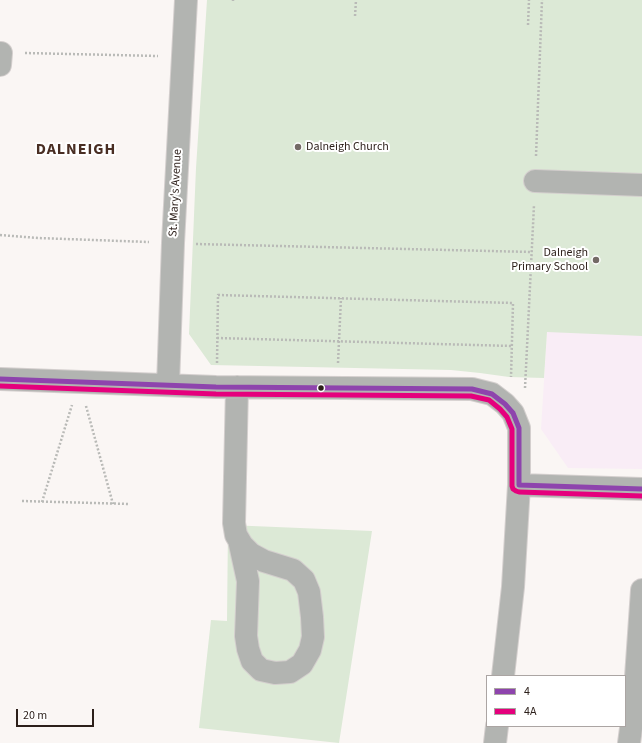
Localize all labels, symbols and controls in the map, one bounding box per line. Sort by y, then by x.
district label: DALNEIGH [36,140,116,160]
place label: Dalneigh Church [306,140,389,154]
marker: Dalneigh Church [293,142,303,152]
street label: St. Mary's Avenue [167,149,185,237]
place label: Dalneigh Primary School [511,246,588,274]
marker: Dalneigh Primary School [591,255,601,265]
unlabelled marker [316,383,326,393]
legend [486,675,626,727]
text: 4 [524,683,530,700]
scale bar [18,701,96,727]
text: 4A [524,703,536,720]
text: 20 m [23,707,47,724]

